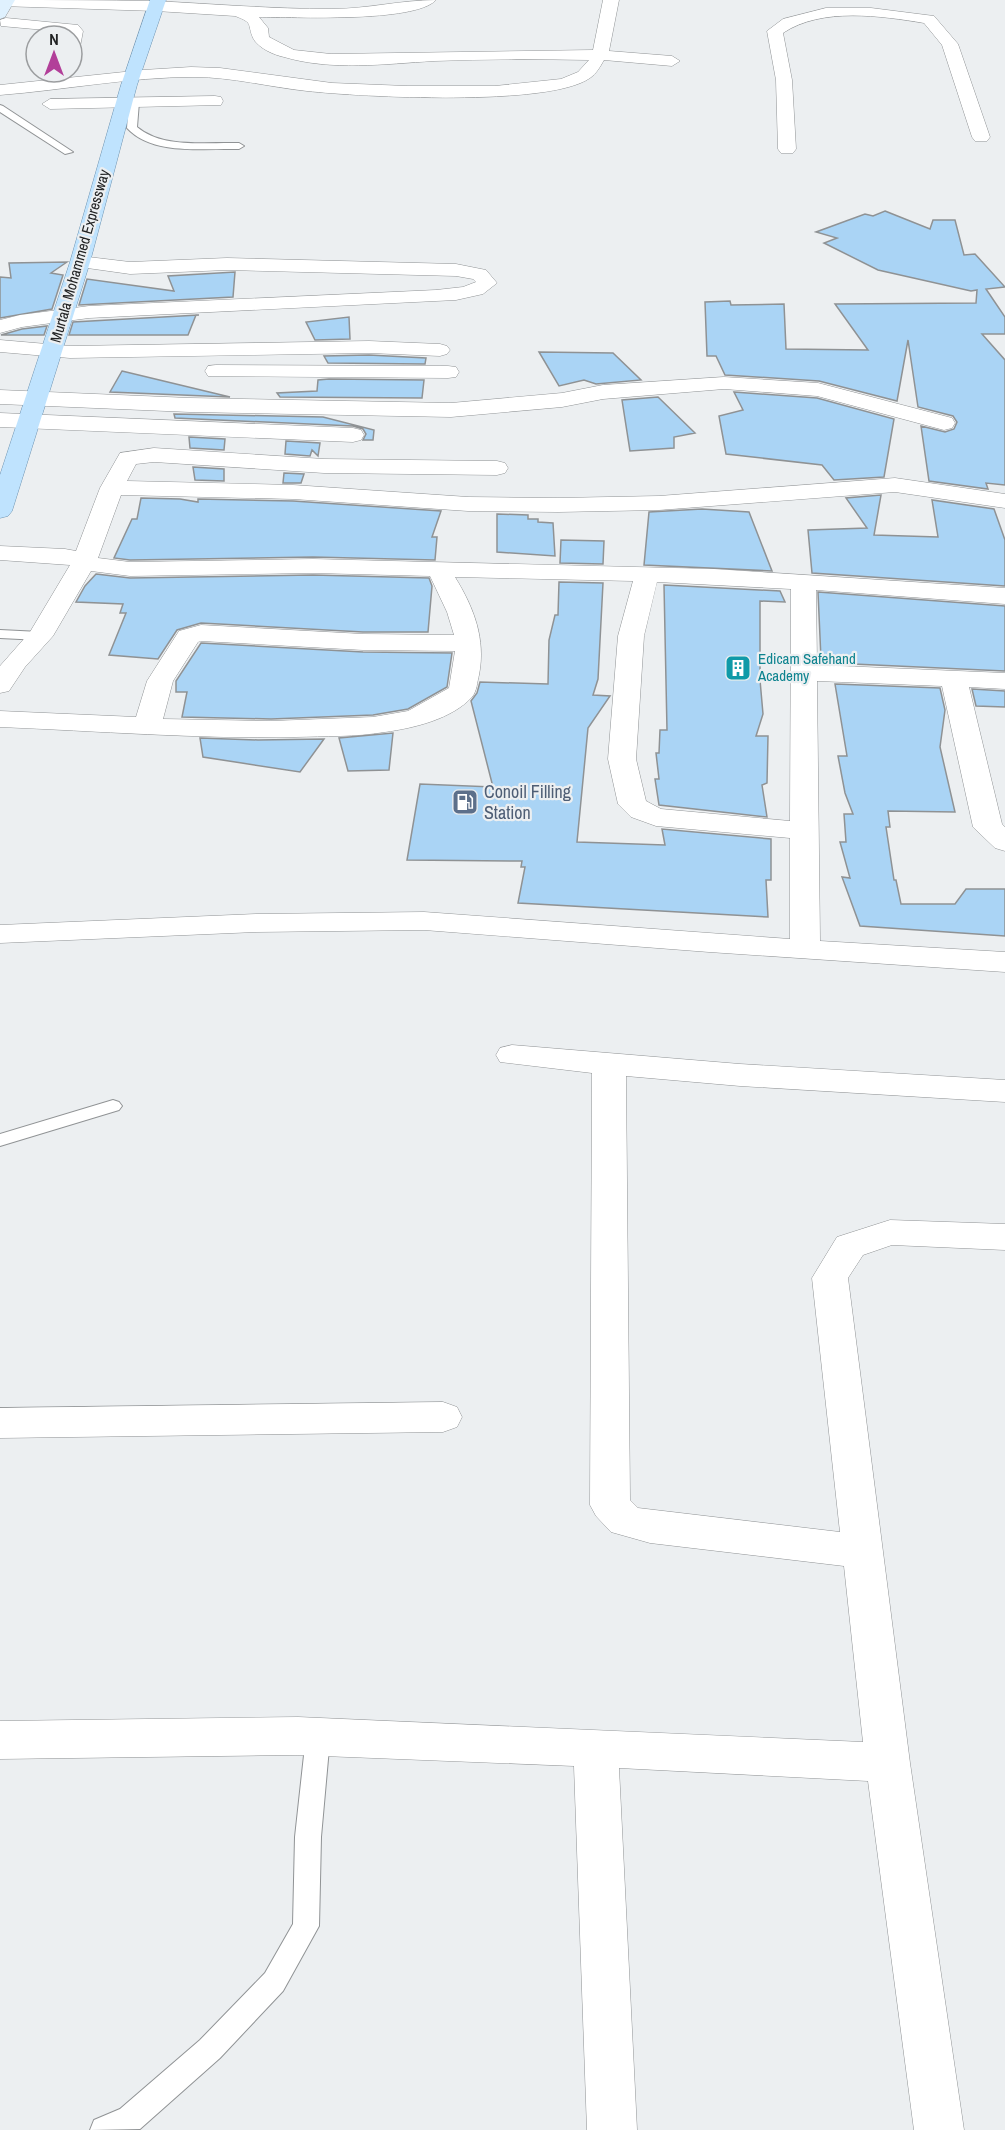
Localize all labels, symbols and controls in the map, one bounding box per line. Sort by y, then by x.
north arrow [24,24,84,84]
text: N [49,28,59,50]
street label: Murtala Mohammed Expressway [45,166,115,345]
place label: Edicam Safehand Academy [757,648,856,686]
building icon: Edicam Safehand Academy [723,653,753,683]
place label: Conoil Filling Station [484,779,572,825]
fuel station icon: Conoil Filling Station [450,787,480,817]

